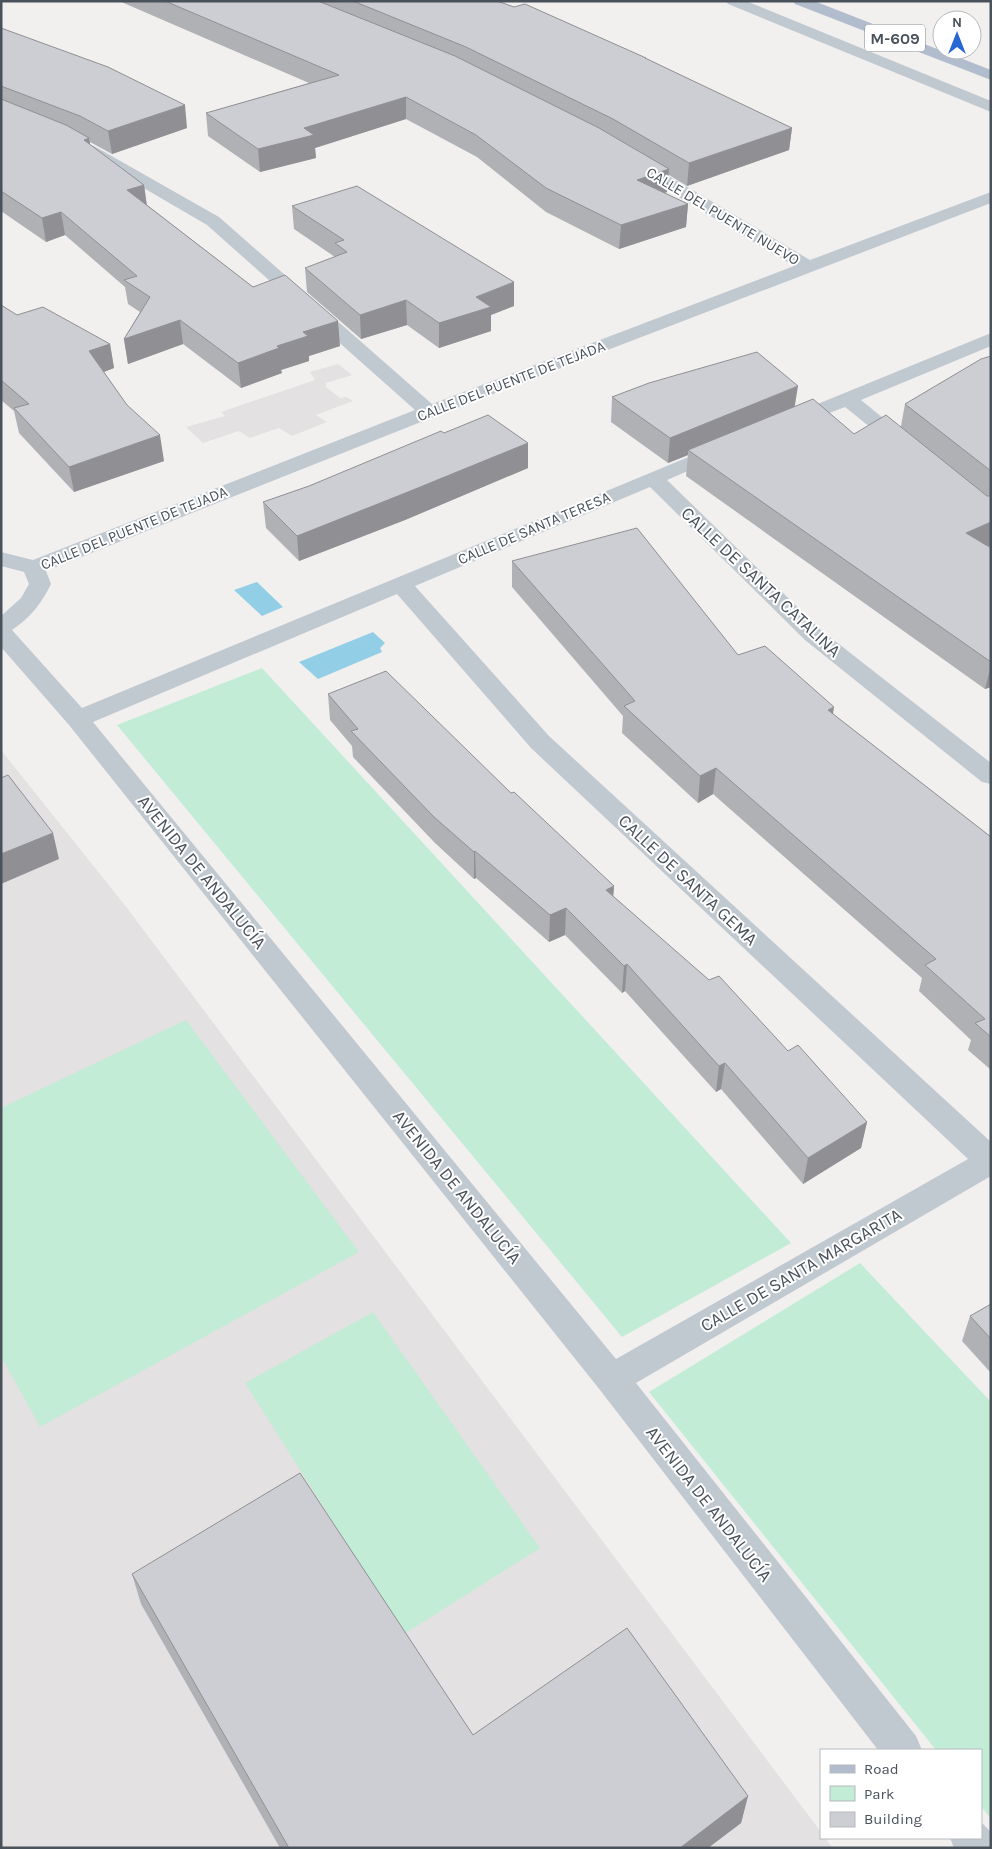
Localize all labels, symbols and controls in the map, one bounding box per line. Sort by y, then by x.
north arrow [932,10,982,60]
text: N [952,14,962,31]
road number: M-609 [865,24,925,52]
street label: CALLE DEL PUENTE NUEVO [643,163,803,269]
street label: CALLE DEL PUENTE DE TEJADA [414,337,608,425]
street label: CALLE DEL PUENTE DE TEJADA [38,482,230,574]
street label: CALLE DE SANTA TERESA [455,488,613,568]
street label: CALLE DE SANTA CATALINA [676,502,846,662]
street label: AVENIDA DE ANDALUCÍA [133,790,272,953]
street label: CALLE DE SANTA GEMA [614,810,762,950]
street label: AVENIDA DE ANDALUCÍA [388,1105,527,1268]
street label: CALLE DE SANTA MARGARITA [697,1203,905,1337]
street label: AVENIDA DE ANDALUCÍA [641,1421,777,1586]
legend [820,1749,982,1839]
text: Road [864,1760,899,1778]
text: Park [864,1785,894,1803]
text: Building [864,1810,922,1828]

